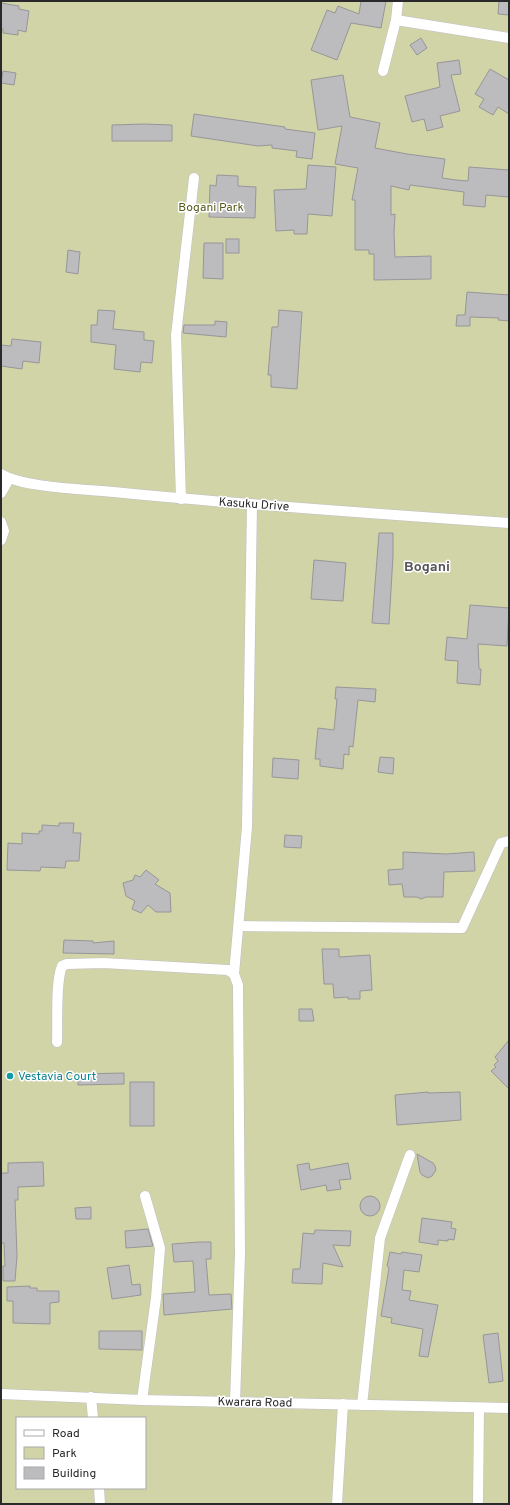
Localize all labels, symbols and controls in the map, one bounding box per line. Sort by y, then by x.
park label: Bogani Park [178,200,244,216]
street label: Kasuku Drive [218,495,290,515]
district label: Bogani [404,559,450,576]
place label: Vestavia Court [18,1069,96,1085]
marker: Vestavia Court [5,1071,15,1081]
street label: Kwarara Road [218,1394,292,1412]
legend [16,1417,146,1489]
text: Road [52,1426,80,1442]
text: Park [52,1446,77,1462]
text: Building [52,1466,96,1482]

